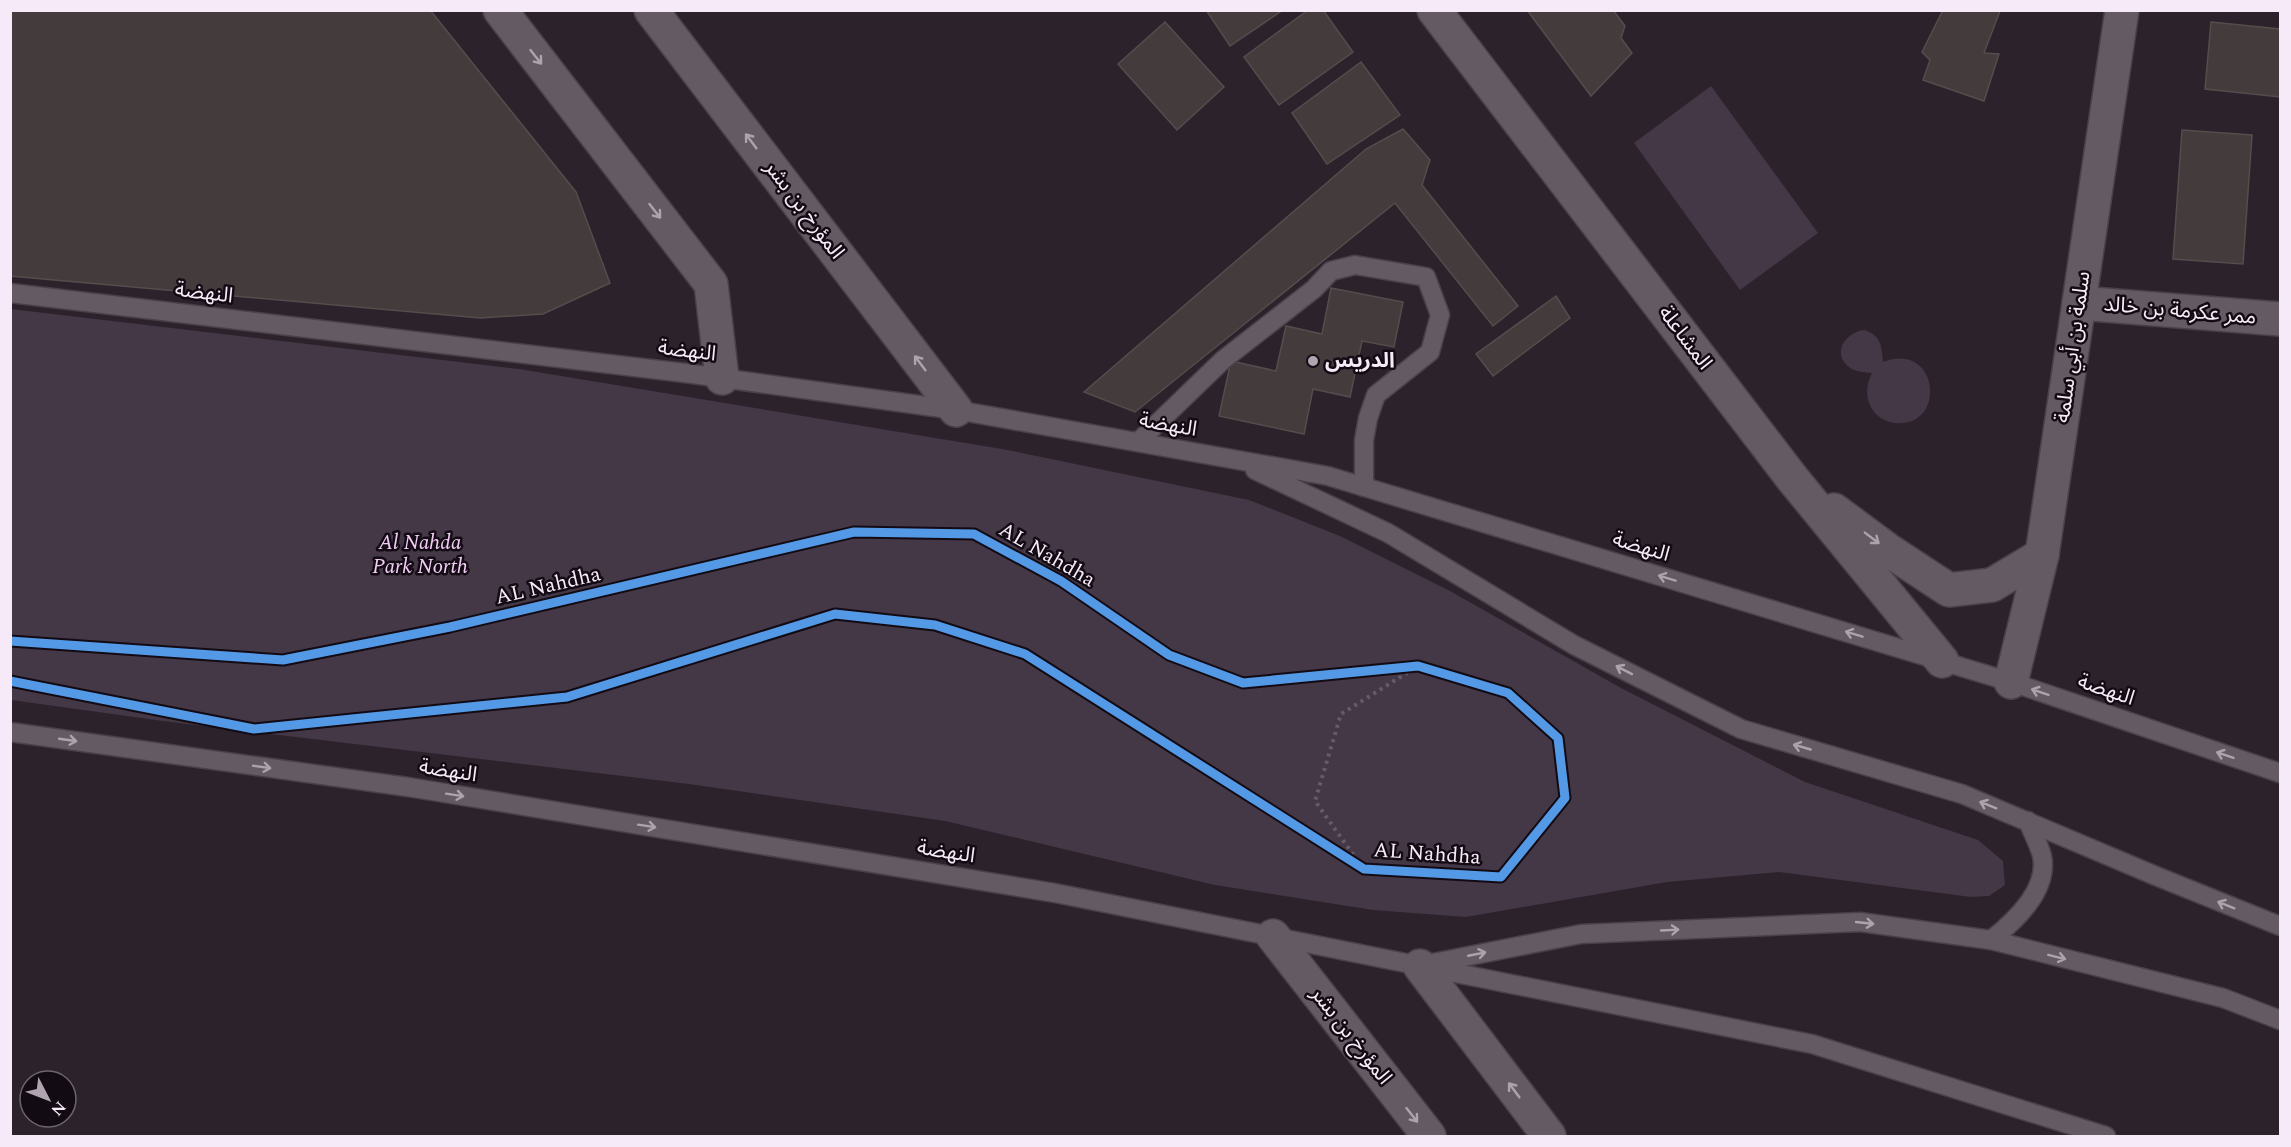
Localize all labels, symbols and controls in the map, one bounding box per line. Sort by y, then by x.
one-way arrow [529,49,542,65]
one-way arrow [745,134,758,150]
street label: المؤرخ بن بشر [755,153,852,266]
one-way arrow [648,203,661,219]
street label: سلمة بن أبي سلمة [2047,269,2099,425]
street label: النهضة [173,274,235,312]
street label: ممر عكرمة بن خالد [2102,288,2258,334]
street label: المشاعلة [1650,299,1720,377]
street label: النهضة [656,332,718,370]
place label: الدريس [1325,345,1395,377]
marker: الدريس [1306,354,1320,368]
one-way arrow [914,355,927,371]
street label: النهضة [1136,404,1200,446]
street label: AL Nahdha [993,514,1102,596]
street label: النهضة [1608,523,1674,571]
park label: Al Nahda Park North [372,527,468,583]
one-way arrow [1864,532,1880,545]
street label: AL Nahdha [492,558,605,614]
one-way arrow [1658,572,1677,583]
one-way arrow [1845,628,1864,639]
one-way arrow [1615,664,1633,676]
street label: النهضة [2073,665,2139,715]
one-way arrow [2031,686,2050,697]
one-way arrow [58,735,78,746]
one-way arrow [1793,741,1812,752]
one-way arrow [2216,748,2235,759]
street label: النهضة [417,751,479,791]
one-way arrow [251,762,271,773]
one-way arrow [444,790,464,801]
one-way arrow [1980,799,1998,810]
one-way arrow [637,821,656,832]
street label: النهضة [915,832,977,872]
street label: AL Nahdha [1372,834,1482,874]
one-way arrow [2217,898,2236,909]
one-way arrow [1855,918,1875,929]
one-way arrow [1660,924,1680,935]
one-way arrow [1467,948,1487,959]
one-way arrow [2047,951,2066,963]
street label: المؤرخ بن بشر [1302,979,1400,1092]
north arrow [18,1069,78,1129]
one-way arrow [1508,1082,1520,1098]
text: N [45,1095,72,1121]
one-way arrow [1405,1107,1418,1123]

